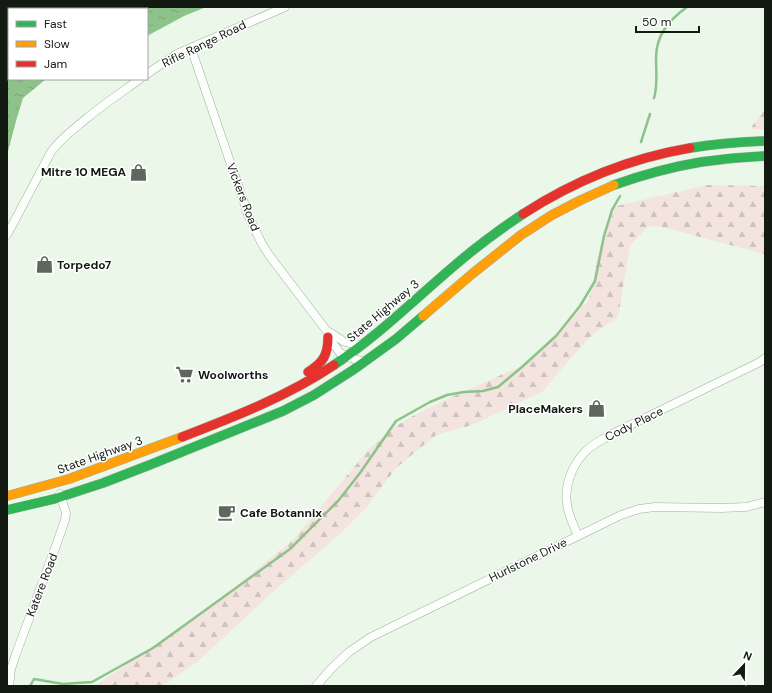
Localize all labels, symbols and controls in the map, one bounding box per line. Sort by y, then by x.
legend [8,8,148,80]
scale bar [636,8,699,34]
text: 50 m [642,14,671,30]
text: Fast [44,16,67,32]
street label: Rifle Range Road [159,17,249,71]
text: Slow [44,36,70,52]
text: Jam [44,56,67,72]
street label: Vickers Road [223,161,263,233]
shop icon: Mitre 10 MEGA [129,162,149,182]
place label: Mitre 10 MEGA [41,164,126,180]
shop icon: Torpedo7 [34,255,54,275]
place label: Torpedo7 [57,257,112,273]
street label: State Highway 3 [344,276,422,346]
supermarket icon: Woolworths [175,365,195,385]
place label: Woolworths [198,367,268,383]
shop icon: PlaceMakers [586,399,606,419]
place label: PlaceMakers [508,401,583,417]
street label: Cody Place [602,403,666,445]
street label: State Highway 3 [55,432,145,478]
cafe icon: Cafe Botannix [217,503,237,523]
place label: Cafe Botannix [240,505,322,521]
street label: Hurlstone Drive [486,534,570,586]
street label: Katere Road [23,551,61,619]
north arrow [724,645,764,685]
text: N [741,648,754,664]

